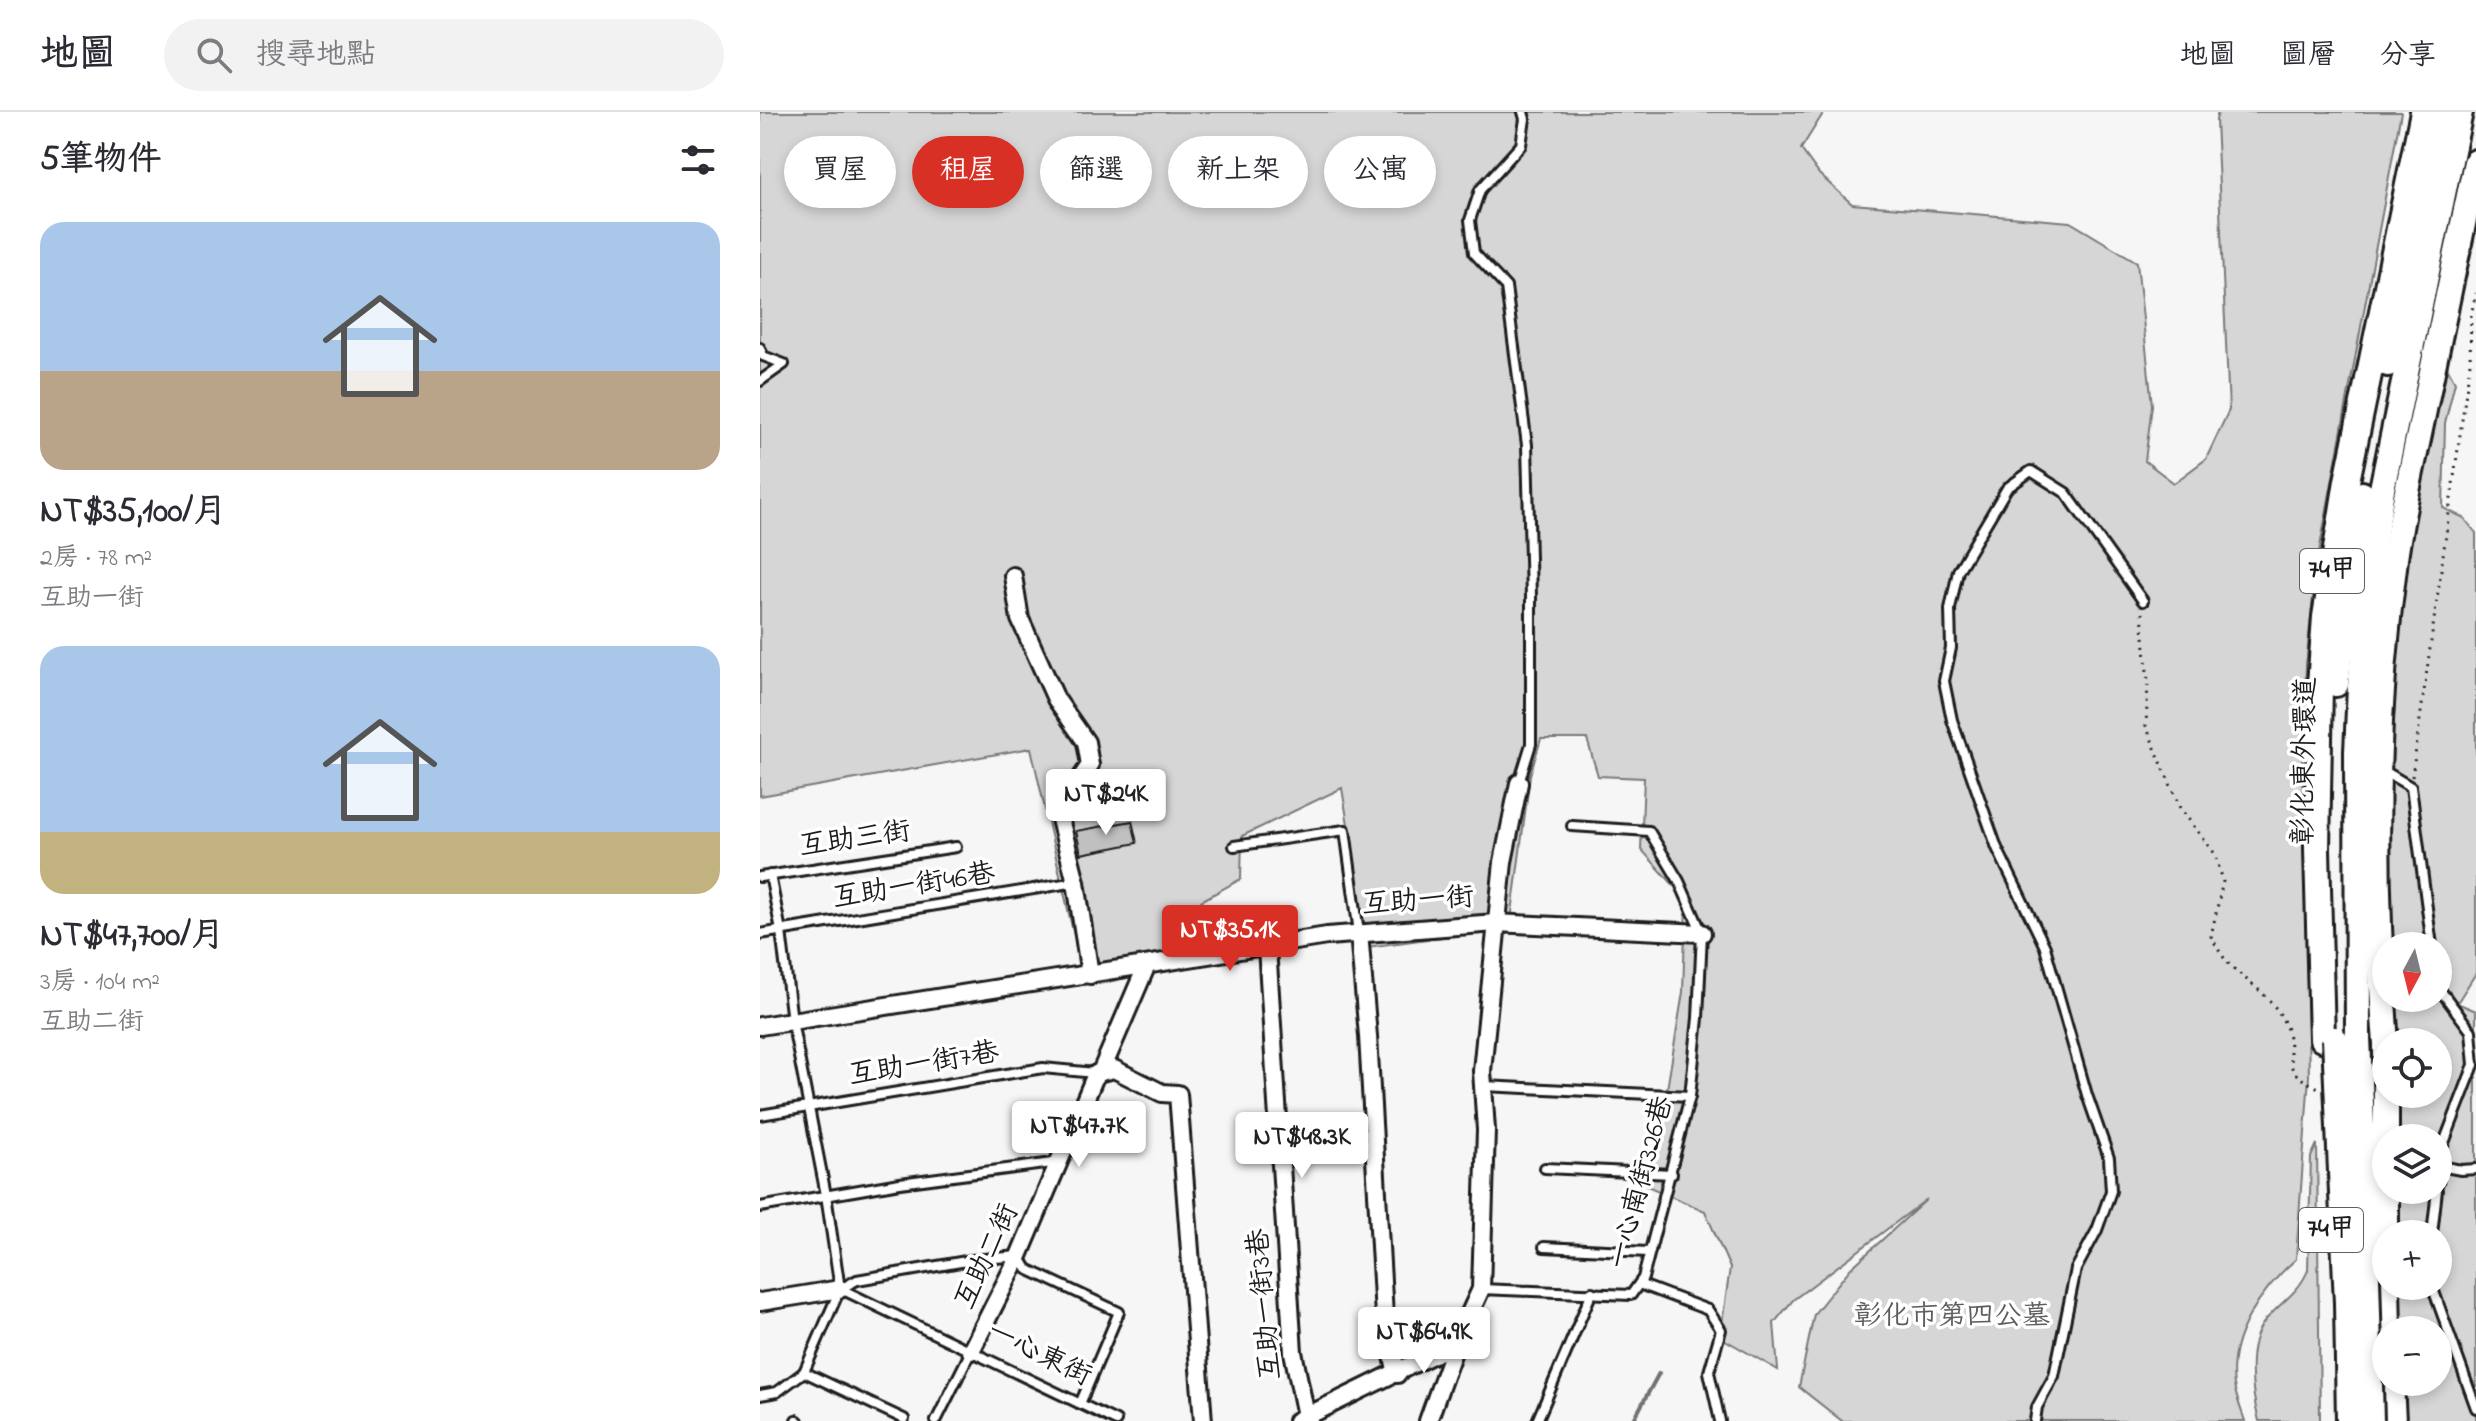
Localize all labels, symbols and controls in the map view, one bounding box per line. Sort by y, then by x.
search box [164,19,724,91]
text: 地圖 [40,28,116,84]
icon: search [192,33,236,77]
text: 搜尋地點 [256,34,376,78]
text: 地圖 [2180,36,2236,77]
text: 圖層 [2280,36,2336,77]
text: 分享 [2380,36,2436,77]
text: 5筆物件 [40,136,161,186]
chip: 買屋 [784,136,896,208]
chip: 租屋 [912,136,1024,208]
chip: 篩選 [1040,136,1152,208]
chip: 新上架 [1168,136,1308,208]
chip: 公寓 [1324,136,1436,208]
icon: filters [676,138,720,182]
icon: home [308,274,452,418]
text: NT$35,100/月 [40,488,227,538]
text: 2房 · 78 m² [40,540,152,578]
road number: 74甲 [2300,549,2364,593]
text: 互助一街 [40,580,144,618]
street label: 彰化東外環道 [2284,677,2328,845]
icon: home [308,698,452,842]
pin: NT$24K [1041,769,1171,837]
text: NT$24K [1064,776,1148,814]
street label: 互助三街 [797,812,913,868]
street label: 互助一街46巷 [830,854,999,920]
street label: 互助一街 [1361,878,1475,926]
pin: NT$35.1K [1147,905,1313,973]
text: NT$47,700/月 [40,912,225,962]
text: NT$35.1K [1180,912,1280,950]
north arrow [2372,932,2452,1012]
map controls [2372,932,2452,1396]
text: 3房 · 104 m² [40,964,160,1002]
text: 互助二街 [40,1004,144,1042]
button: locate [2372,1028,2452,1108]
street label: 互助一街7巷 [846,1033,1003,1097]
street label: 一心南街326巷 [1599,1091,1685,1274]
pin: NT$47.7K [996,1101,1162,1169]
text: NT$47.7K [1030,1108,1128,1146]
pin: NT$48.3K [1219,1112,1385,1180]
text: NT$48.3K [1253,1119,1351,1157]
button: layers [2372,1124,2452,1204]
street label: 互助二街 [946,1198,1030,1316]
road number: 74甲 [2299,1208,2363,1252]
button: + [2372,1220,2452,1300]
street label: 互助一街3巷 [1239,1226,1293,1381]
park label: 彰化市第四公墓 [1854,1297,2050,1338]
pin: NT$64.9K [1341,1307,1507,1375]
street label: 一心東街 [980,1312,1098,1398]
text: NT$64.9K [1376,1314,1472,1352]
button: − [2372,1316,2452,1396]

